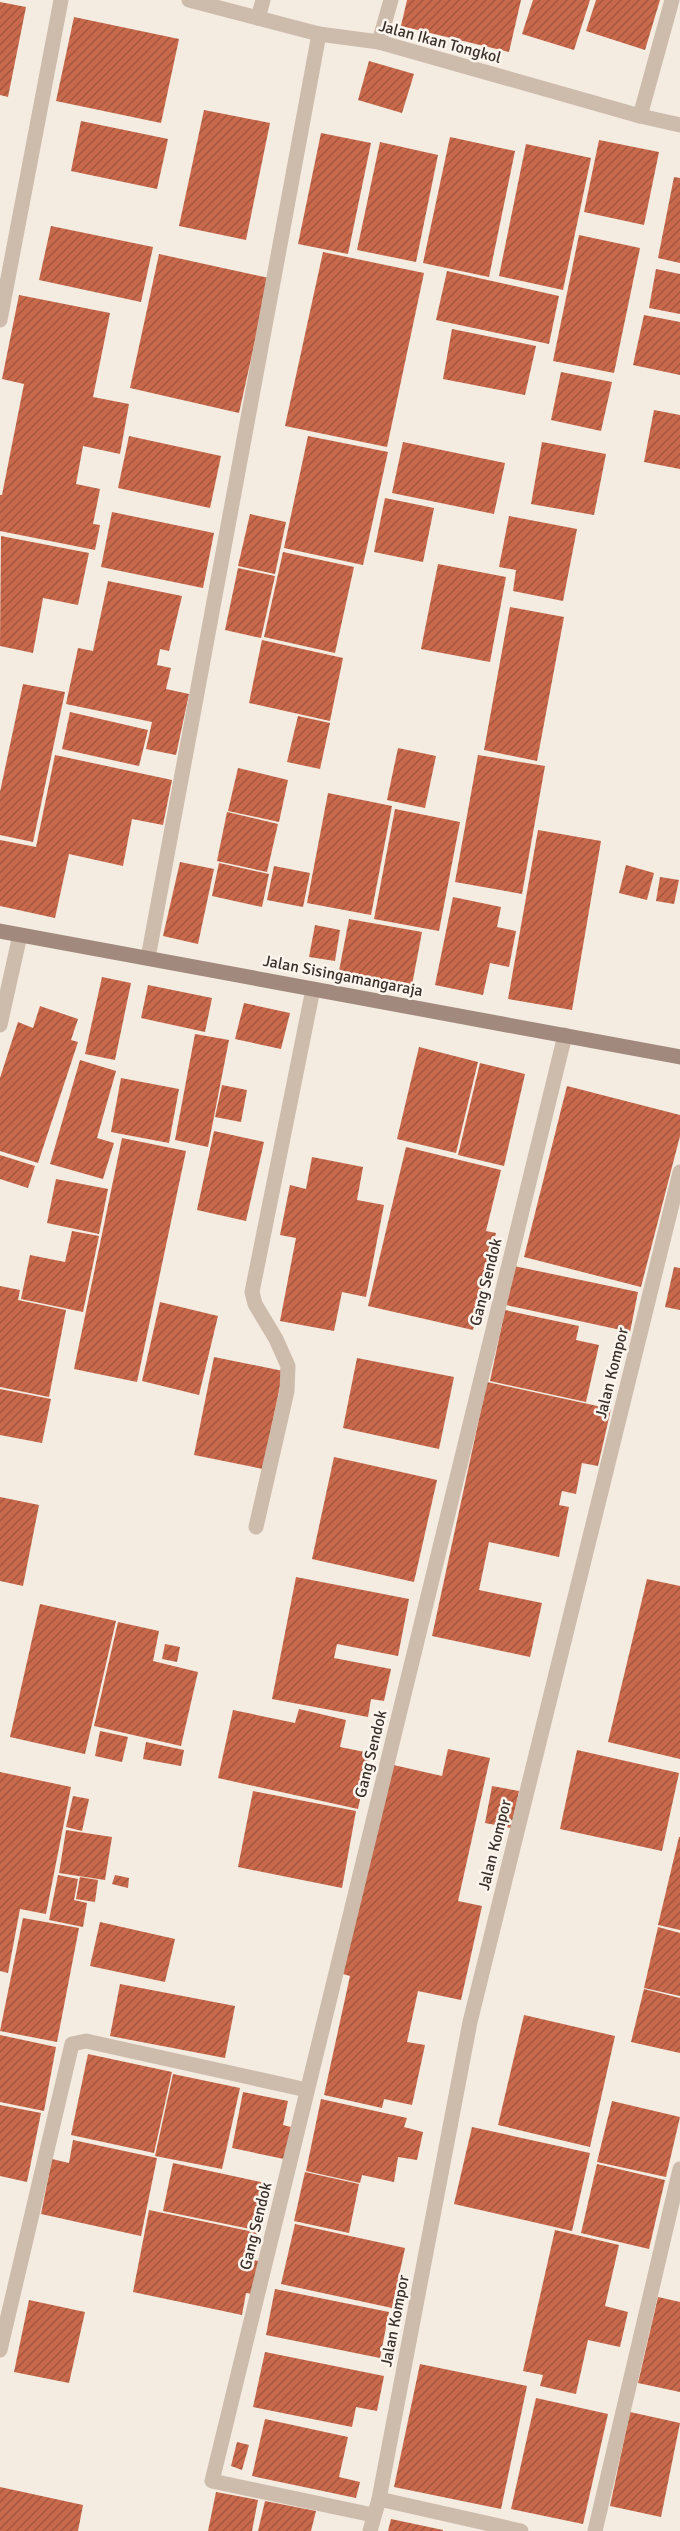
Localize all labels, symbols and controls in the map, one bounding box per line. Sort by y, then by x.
street label: Jalan Ikan Tongkol [377,16,504,68]
street label: Jalan Sisingamangaraja [261,951,425,1001]
street label: Gang Sendok [465,1236,507,1328]
street label: Jalan Kompor [591,1325,633,1421]
street label: Gang Sendok [350,1708,392,1800]
street label: Jalan Kompor [474,1797,516,1893]
street label: Gang Sendok [235,2180,277,2272]
street label: Jalan Kompor [376,2273,414,2369]

